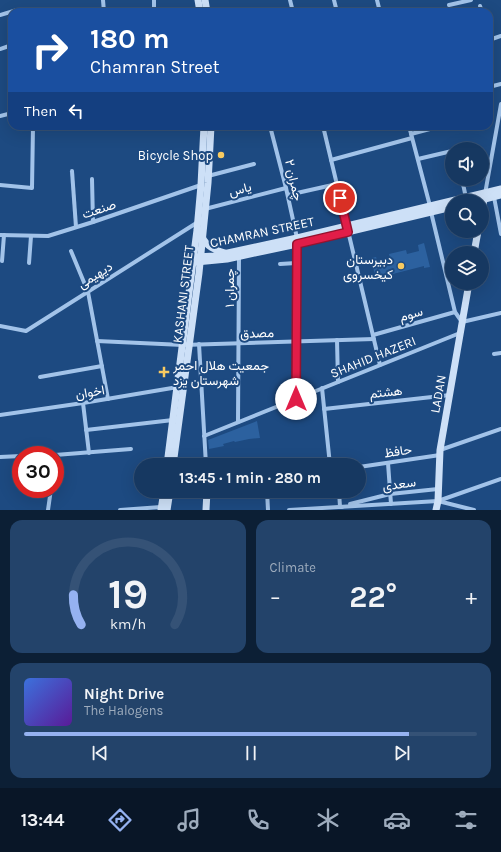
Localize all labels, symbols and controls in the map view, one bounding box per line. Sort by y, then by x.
text: 180 m [90,22,169,55]
icon: right [24,24,76,76]
text: Chamran Street [90,56,220,78]
icon: left [65,100,87,122]
text: Then [24,102,57,120]
map controls [445,142,489,290]
button: sound [445,142,489,186]
place label: Bicycle Shop [138,148,213,163]
marker: Bicycle Shop [216,150,226,160]
street label: چمران ۲ [280,158,306,203]
street label: یاس [227,179,253,200]
pin [323,181,357,215]
icon: arrive [329,187,351,209]
button: search [445,194,489,238]
street label: صنعت [80,196,118,222]
street label: CHAMRAN STREET [209,214,316,250]
street label: KASHANI STREET [170,244,197,344]
button: layers [445,246,489,290]
place label: دبیرستان کیخسروی [343,252,393,283]
street label: دیهیمی [75,259,116,292]
marker: دبیرستان کیخسروی [396,261,406,271]
street label: چمران ۱ [222,268,239,307]
street label: سوم [398,304,425,325]
street label: مصدق [240,325,274,342]
street label: SHAHID HAZERI [328,333,418,381]
place label: جمعیت هلال احمر شهرستان یزد [172,358,269,389]
marker: جمعیت هلال احمر شهرستان یزد [158,366,170,378]
street label: LADAN [427,374,449,414]
position arrow [275,378,317,420]
street label: اخوان [74,382,106,403]
street label: هشتم [369,383,403,402]
street label: حافظ [383,442,413,460]
speed limit sign: 30 [12,446,64,498]
text: 13:45 · 1 min · 280 m [179,469,321,487]
street label: سعدی [381,474,417,495]
text: Climate [270,560,316,575]
text: 19 [108,569,148,617]
text: 22° [349,579,397,615]
text: − [270,584,281,610]
text: + [465,584,477,610]
text: km/h [110,615,146,632]
text: Night Drive [84,685,164,703]
text: The Halogens [84,703,163,718]
icon: previous [89,742,111,764]
icon: pause [240,742,262,764]
icon: next [391,742,413,764]
icon: directions [106,806,134,834]
icon: music [175,806,203,834]
icon: phone [244,806,272,834]
icon: climate [314,806,342,834]
icon: car [383,806,411,834]
icon: filters [452,806,480,834]
text: 13:44 [21,809,65,831]

